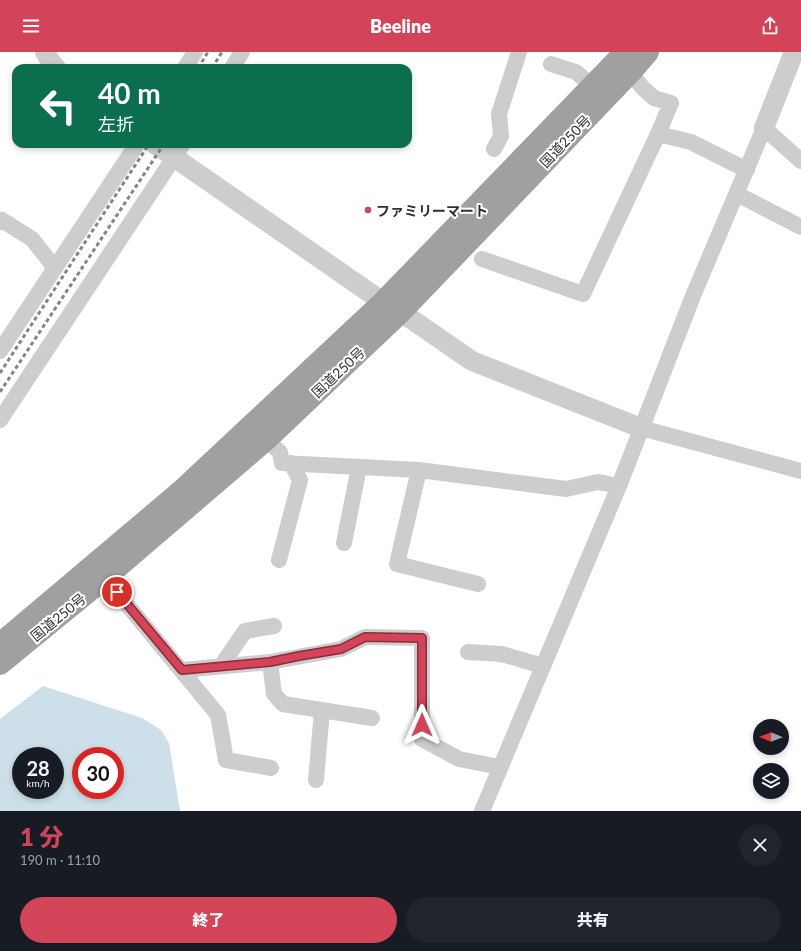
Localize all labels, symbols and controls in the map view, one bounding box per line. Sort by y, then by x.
icon: menu [20,15,42,37]
text: Beeline [370,15,431,37]
icon: share [759,15,781,37]
text: 40 m [98,76,161,110]
icon: left [32,80,84,132]
street label: 国道250号 [536,111,594,171]
text: 左折 [98,113,134,135]
place label: ファミリーマート [376,202,488,219]
marker: ファミリーマート [363,205,373,215]
street label: 国道250号 [308,343,368,401]
pin [100,575,134,609]
icon: arrive [106,581,128,603]
street label: 国道250号 [27,590,89,644]
position arrow [401,704,443,746]
north arrow [753,719,789,755]
map controls [753,719,789,799]
speed limit sign: 30 [72,747,124,799]
text: 28 [26,756,50,780]
button: layers [753,763,789,799]
text: km/h [26,777,50,789]
text: 1 分 [20,822,63,851]
button: close [739,824,781,866]
text: 190 m · 11:10 [20,852,100,868]
button: 終了 [20,897,397,943]
button: 共有 [405,897,781,943]

